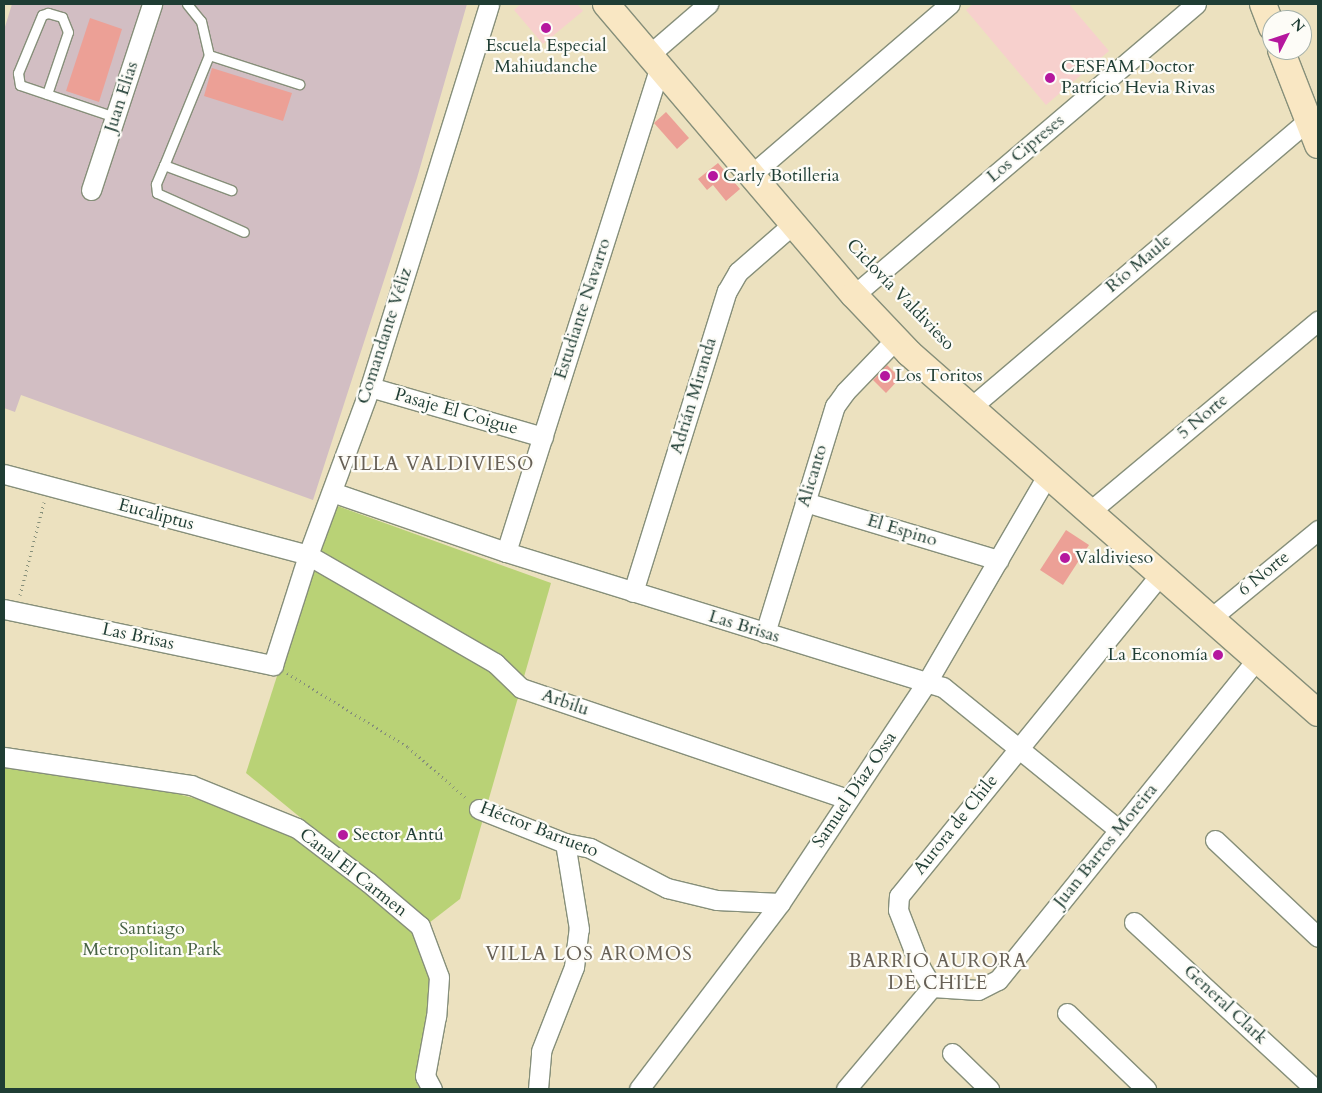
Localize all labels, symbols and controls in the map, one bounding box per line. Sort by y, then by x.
north arrow [1262,10,1312,60]
text: N [1287,15,1309,36]
marker: Escuela Especial Mahiudanche [540,22,552,34]
place label: Escuela Especial Mahiudanche [485,36,607,78]
place label: CESFAM Doctor Patricio Hevia Rivas [1061,57,1215,100]
street label: Juan Elias [100,59,144,135]
marker: CESFAM Doctor Patricio Hevia Rivas [1043,71,1057,85]
street label: Los Cipreses [983,110,1069,188]
place label: Carly Botilleria [723,165,839,187]
marker: Carly Botilleria [707,170,719,182]
street label: Río Maule [1102,230,1176,298]
street label: Ciclovía Valdivieso [841,235,959,355]
street label: Estudiante Navarro [550,236,616,382]
street label: Comandante Véliz [353,265,417,407]
street label: Adrián Miranda [666,335,722,457]
place label: Los Toritos [895,365,982,387]
marker: Los Toritos [879,370,891,382]
street label: Pasaje El Coigue [392,384,520,440]
street label: 5 Norte [1173,390,1233,444]
street label: Alicanto [793,442,833,510]
district label: VILLA VALDIVIESO [335,454,537,476]
street label: Eucaliptus [116,495,196,535]
street label: El Espino [864,510,940,552]
place label: Valdivieso [1075,547,1153,569]
street label: 6 Norte [1234,547,1294,601]
marker: Valdivieso [1059,552,1071,564]
street label: Las Brisas [706,606,782,648]
street label: Las Brisas [100,619,176,655]
place label: La Economía [1107,644,1208,666]
marker: La Economía [1212,649,1224,661]
street label: Arbilu [539,685,591,721]
street label: Samuel Díaz Ossa [808,728,902,852]
street label: Aurora de Chile [909,771,1003,879]
street label: Juan Barros Moreira [1049,780,1163,912]
street label: Héctor Barrueto [477,798,601,862]
street label: Canal El Carmen [295,824,411,922]
place label: Sector Antú [353,824,444,846]
marker: Sector Antú [337,829,349,841]
park label: Santiago Metropolitan Park [82,919,222,962]
district label: VILLA LOS AROMOS [483,944,695,966]
district label: BARRIO AURORA DE CHILE [847,951,1029,995]
street label: General Clark [1179,961,1271,1049]

